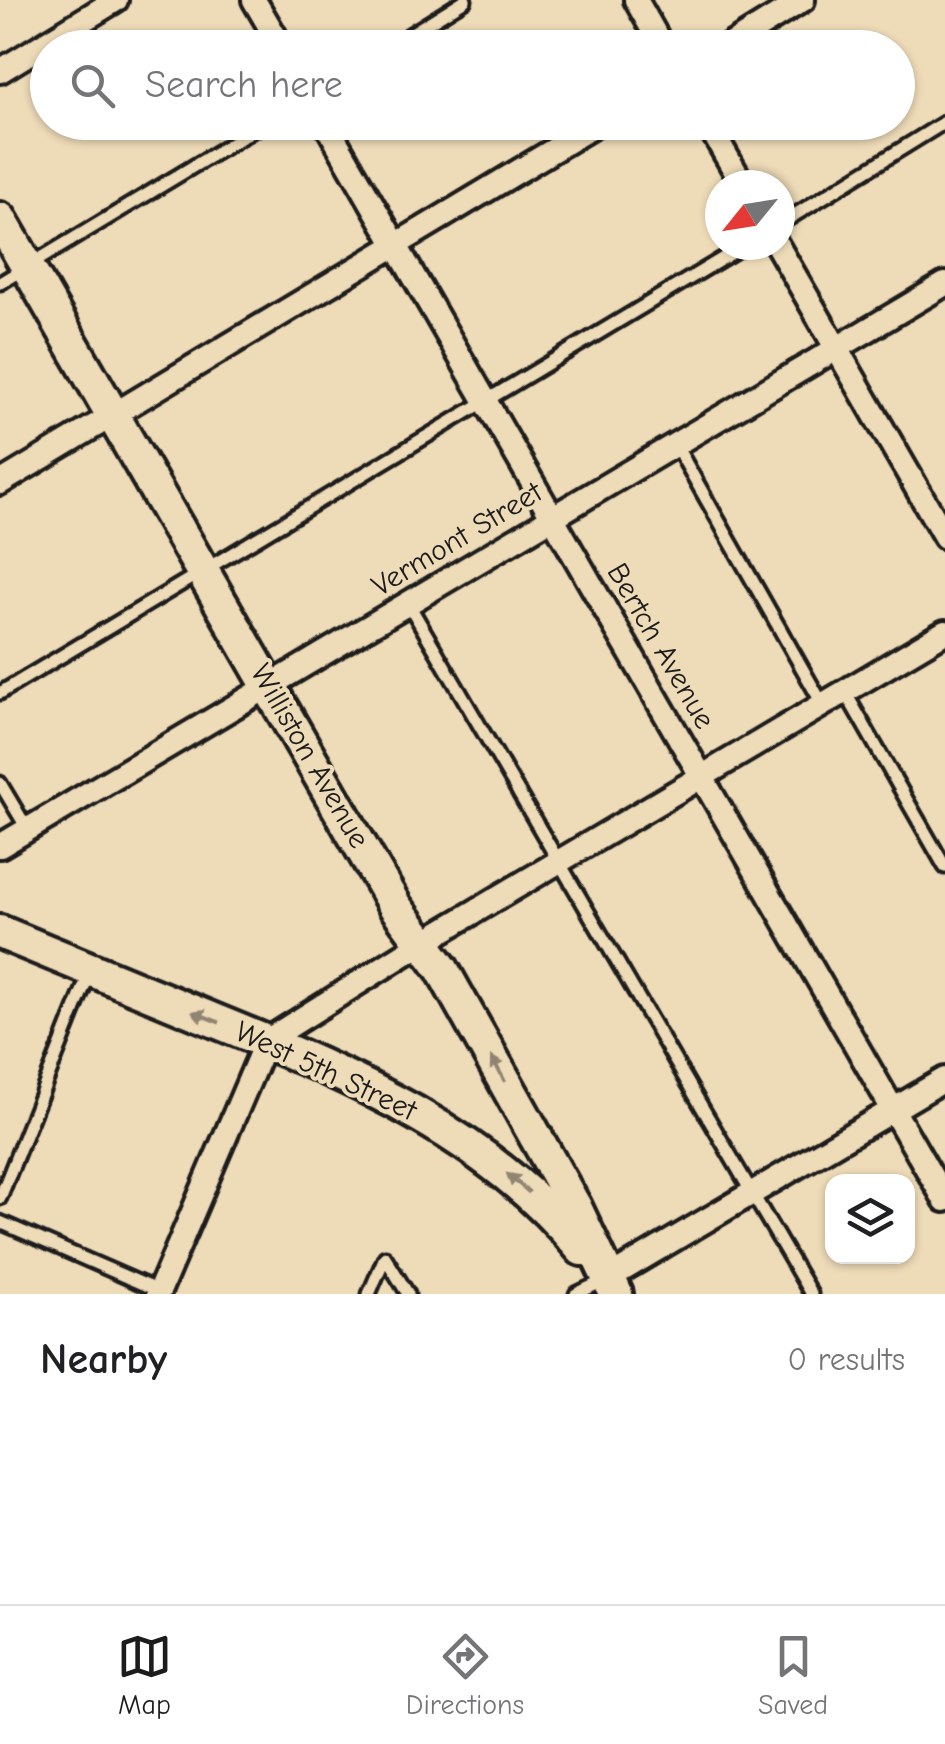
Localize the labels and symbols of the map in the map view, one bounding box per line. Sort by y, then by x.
north arrow [705,170,795,260]
street label: Vermont Street [366,474,550,604]
street label: Bertch Avenue [600,557,722,735]
street label: Williston Avenue [243,658,377,854]
one-way arrow [191,1008,221,1024]
street label: West 5th Street [230,1014,424,1129]
one-way arrow [490,1055,508,1083]
one-way arrow [505,1173,530,1194]

